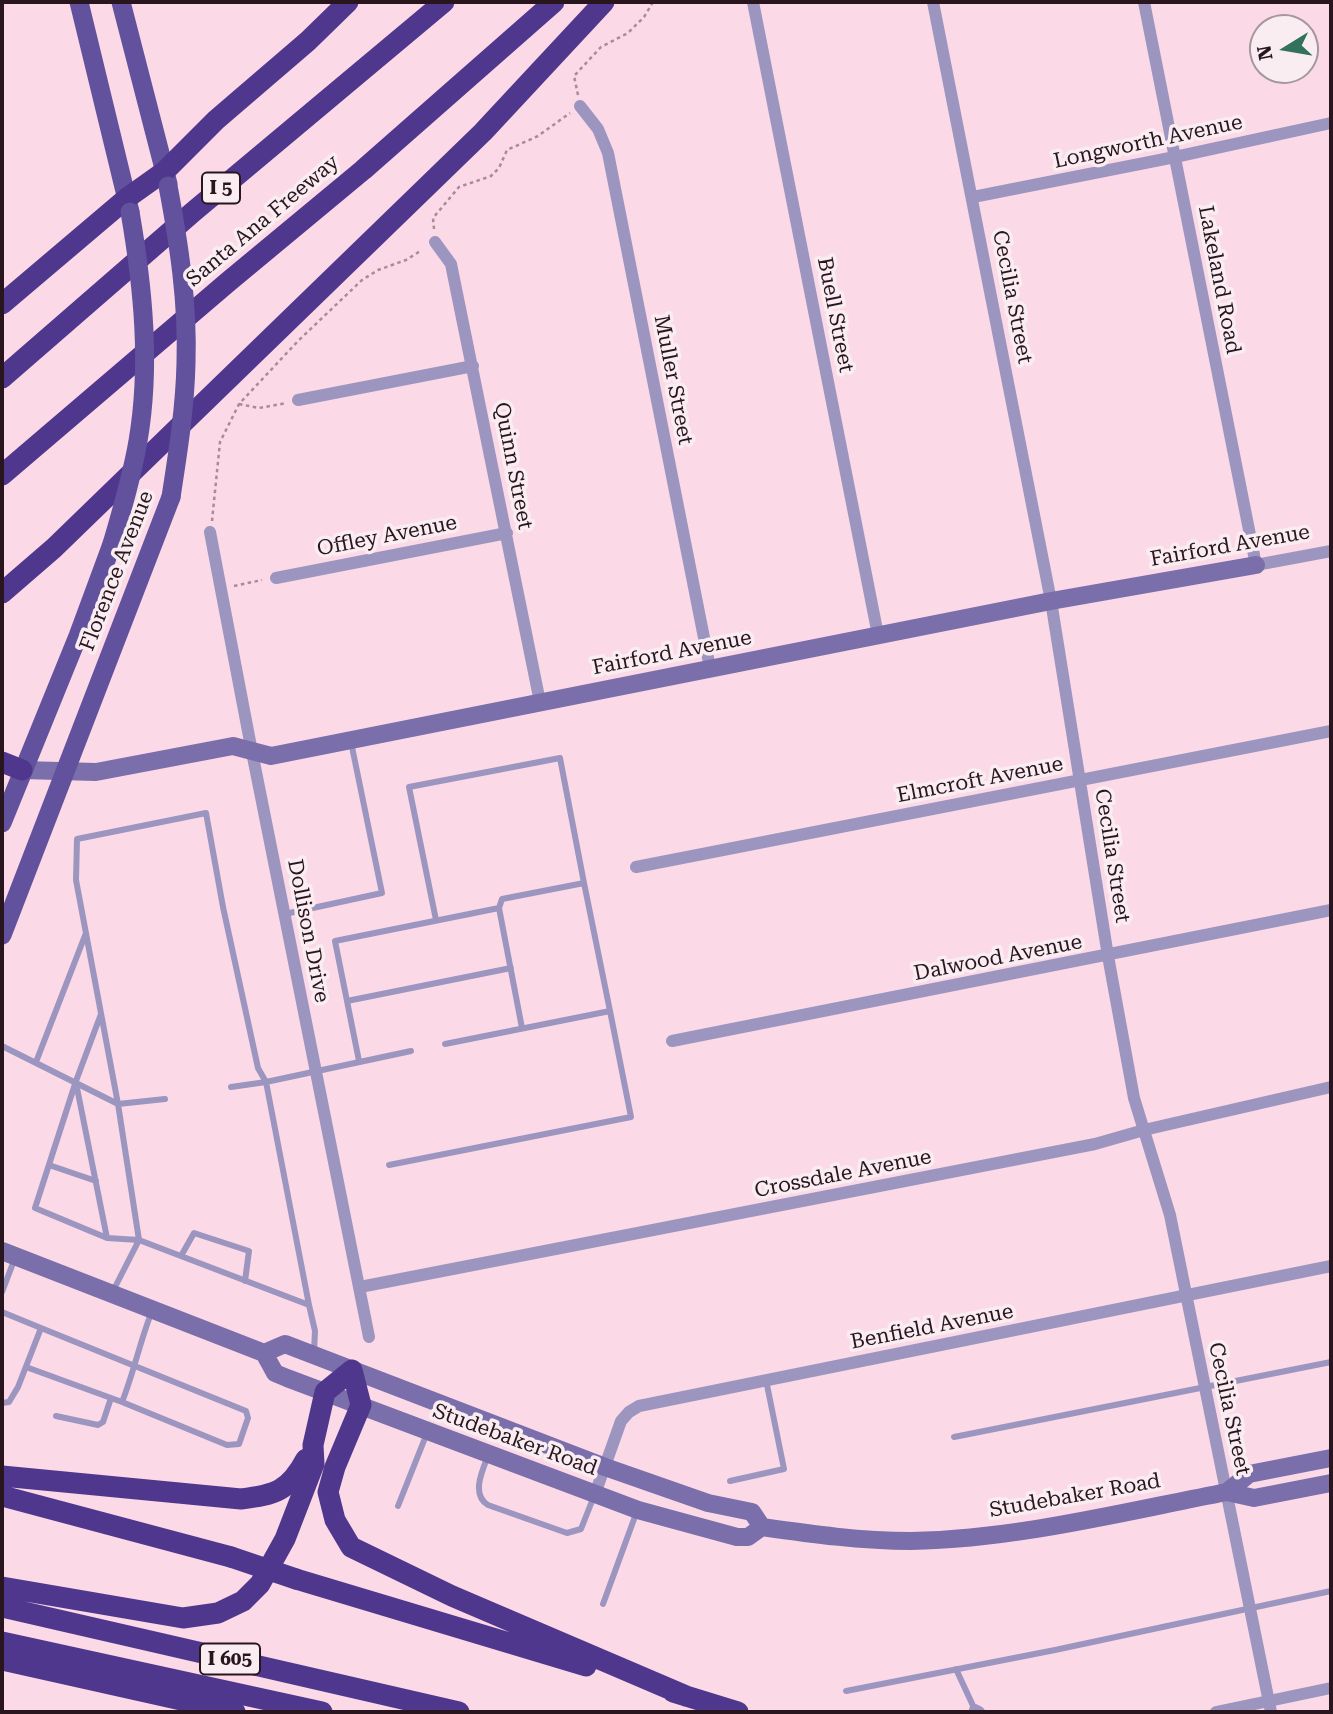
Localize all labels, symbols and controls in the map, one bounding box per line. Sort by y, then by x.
north arrow [1249,14,1319,84]
text: N [1252,43,1278,62]
street label: Longworth Avenue [1051,110,1245,174]
street label: Santa Ana Freeway [182,150,344,292]
road number: I 5 [202,172,240,204]
street label: Lakeland Road [1192,204,1246,356]
street label: Cecilia Street [987,228,1037,366]
street label: Buell Street [811,255,859,375]
street label: Muller Street [648,313,698,447]
street label: Quinn Street [488,400,538,532]
street label: Florence Avenue [75,487,159,655]
street label: Offley Avenue [315,510,459,562]
street label: Fairford Avenue [1148,520,1312,572]
street label: Fairford Avenue [590,625,754,681]
street label: Elmcroft Avenue [895,752,1065,808]
street label: Cecilia Street [1089,787,1135,925]
street label: Dollison Drive [282,857,334,1005]
street label: Dalwood Avenue [912,929,1084,987]
street label: Crossdale Avenue [752,1144,934,1204]
street label: Benfield Avenue [848,1299,1016,1355]
street label: Cecilia Street [1203,1340,1255,1478]
street label: Studebaker Road [429,1399,601,1481]
street label: Studebaker Road [988,1469,1162,1523]
road number: I 605 [200,1644,260,1674]

